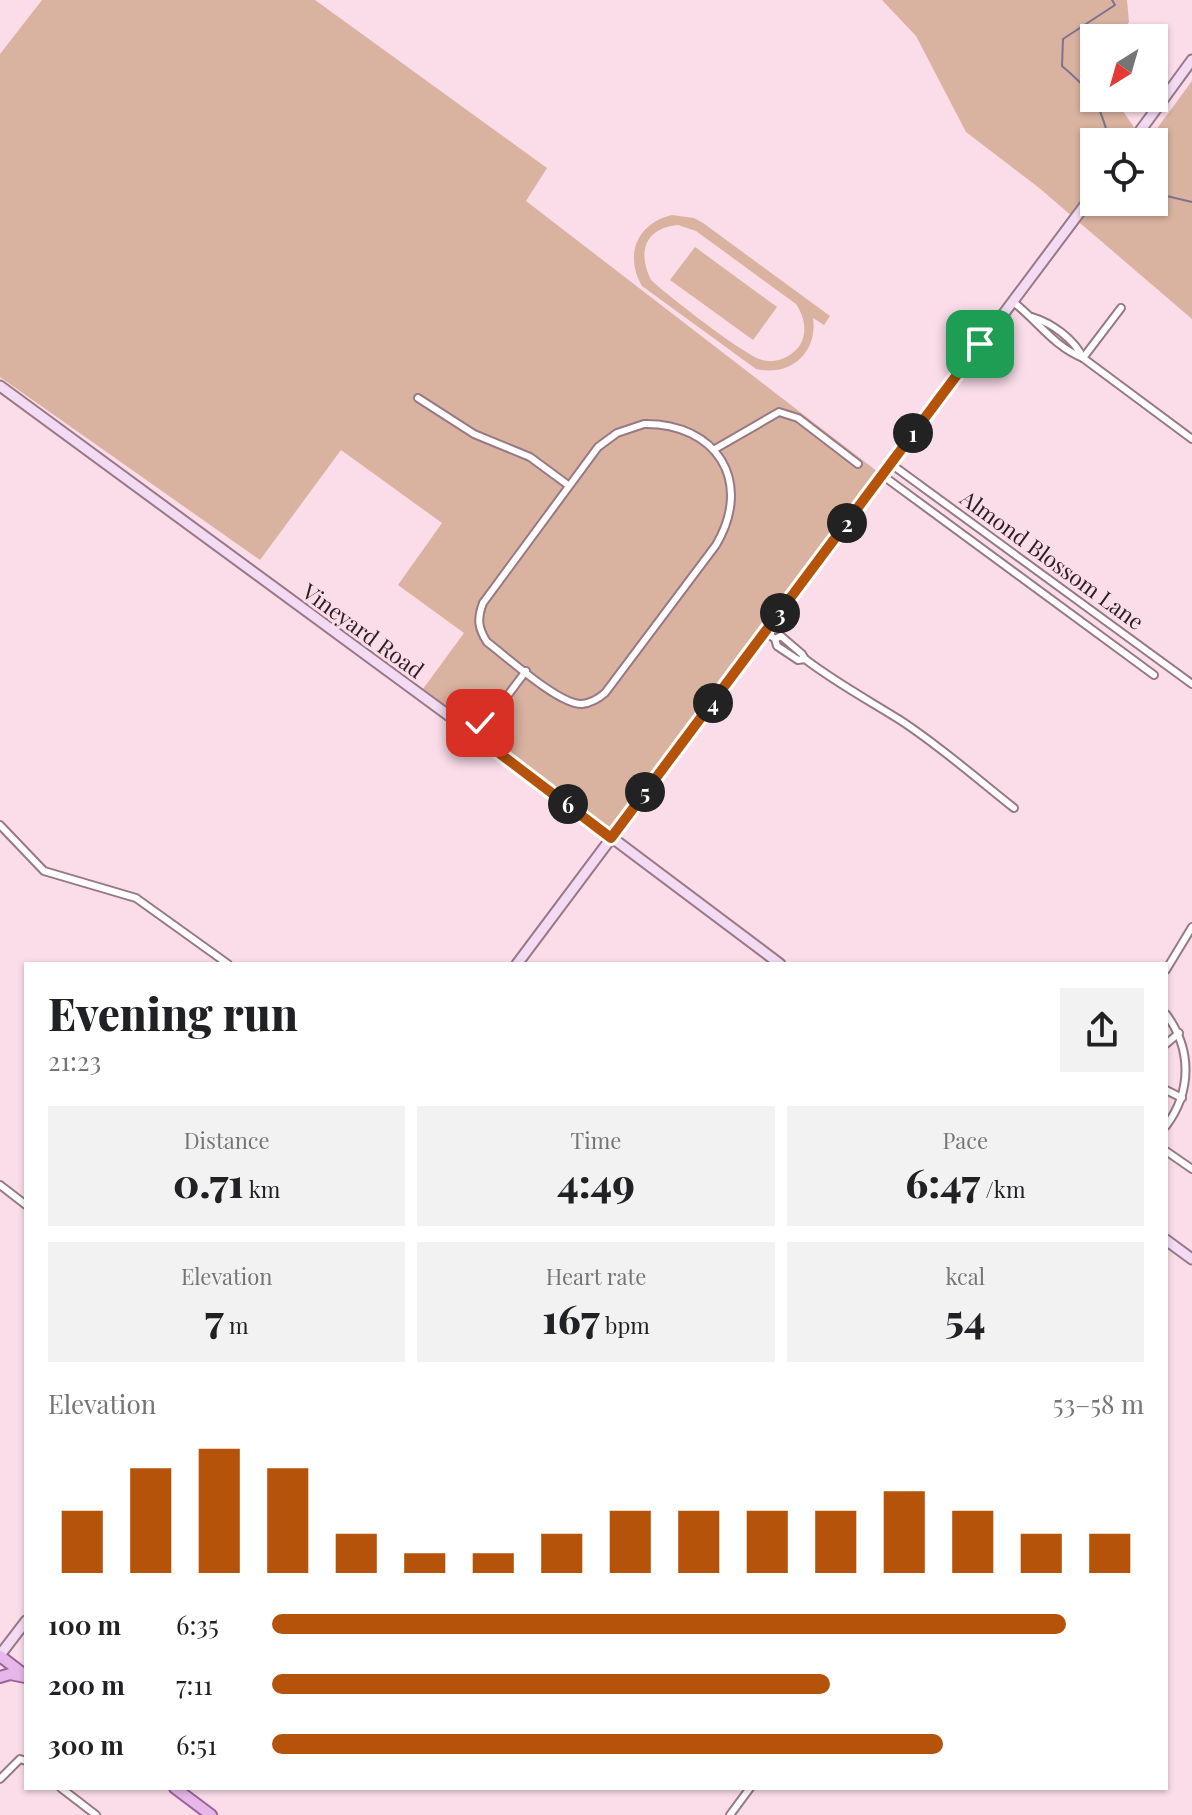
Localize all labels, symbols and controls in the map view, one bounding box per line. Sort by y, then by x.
north arrow [1080,24,1168,112]
map controls [1080,24,1168,216]
button: locate [1080,128,1168,216]
pin [946,310,1014,378]
icon: arrive [958,322,1002,366]
pin: 1 [893,413,933,453]
text: 1 [909,418,917,448]
street label: Almond Blossom Lane [954,482,1150,636]
pin: 2 [827,503,867,543]
text: 2 [841,508,853,538]
street label: Vineyard Road [296,575,431,685]
pin: 3 [760,593,800,633]
text: 3 [775,598,785,628]
pin: 4 [693,683,733,723]
text: 4 [707,688,719,718]
pin [446,689,514,757]
icon: check [458,701,502,745]
pin: 5 [625,772,665,812]
text: 5 [640,777,650,807]
pin: 6 [548,784,588,824]
text: 6 [562,789,574,819]
text: Evening run [48,983,298,1042]
button: share [1060,988,1144,1072]
text: 21:23 [48,1043,101,1078]
text: Distance [184,1125,270,1155]
text: Time [571,1125,621,1155]
text: Pace [943,1125,988,1155]
text: 0.71 [173,1155,244,1208]
text: 4:49 [557,1155,635,1208]
text: 6:47 [905,1155,980,1208]
text: km [244,1174,280,1204]
text: /km [980,1174,1025,1204]
text: Elevation [181,1261,272,1291]
text: Heart rate [546,1261,646,1291]
text: kcal [946,1261,985,1291]
text: 7 [205,1291,224,1344]
text: 167 [542,1291,600,1344]
text: 54 [945,1291,986,1344]
text: m [224,1310,249,1340]
text: bpm [600,1310,650,1340]
text: Elevation [48,1386,156,1421]
text: 53–58 m [1053,1386,1144,1421]
text: 100 m [48,1607,121,1642]
text: 6:35 [176,1607,219,1642]
text: 200 m [48,1667,125,1702]
text: 7:11 [176,1667,213,1702]
text: 300 m [48,1727,124,1762]
text: 6:51 [176,1727,217,1762]

